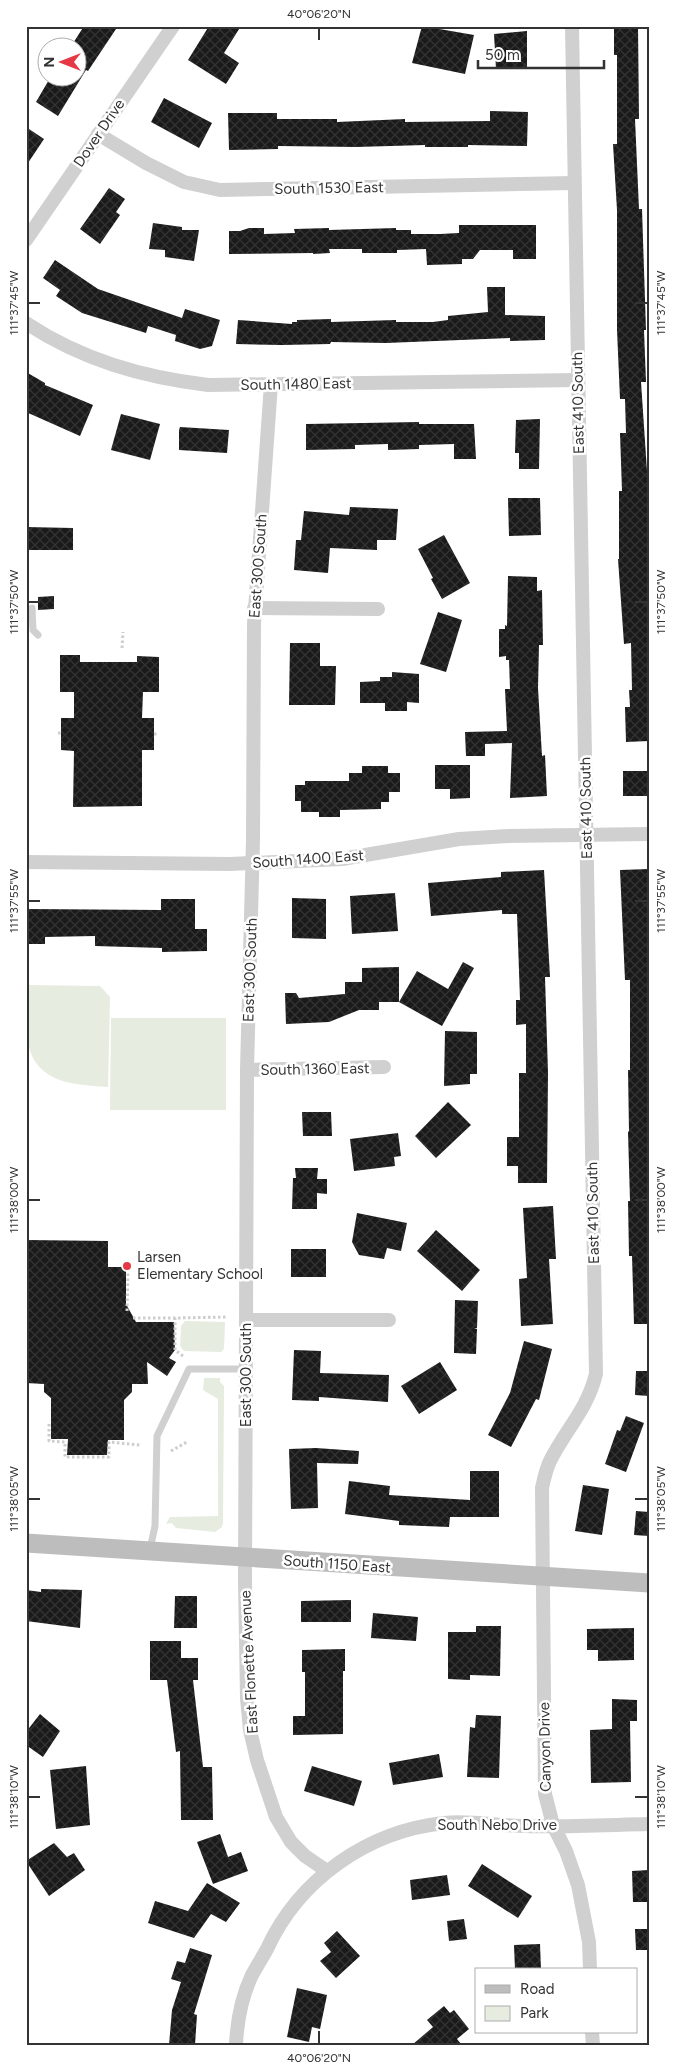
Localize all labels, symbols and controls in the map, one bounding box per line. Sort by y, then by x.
text: 40°06'20"N [287,7,351,21]
north arrow [38,38,88,88]
scale bar [478,38,604,70]
text: 50 m [485,46,520,64]
text: N [41,57,58,67]
street label: Dover Drive [70,96,128,170]
street label: South 1530 East [274,178,384,198]
text: 111°37'45"W [7,270,21,335]
text: 111°37'45"W [654,270,668,335]
street label: East 410 South [568,352,588,454]
street label: South 1480 East [240,374,352,394]
street label: East 300 South [245,513,271,619]
text: 111°37'50"W [7,569,21,634]
text: 111°37'50"W [654,569,668,634]
street label: East 410 South [576,757,596,859]
street label: South 1400 East [252,846,365,872]
text: 111°37'55"W [7,869,21,933]
text: 111°37'55"W [654,869,668,933]
street label: East 300 South [239,918,261,1022]
street label: South 1360 East [260,1059,370,1079]
street label: East 410 South [583,1162,603,1264]
text: 111°38'00"W [7,1166,21,1233]
text: 111°38'00"W [654,1166,668,1233]
place label: Larsen Elementary School [137,1248,263,1283]
marker: Larsen Elementary School [121,1260,133,1272]
street label: East 300 South [237,1323,255,1427]
text: 111°38'05"W [7,1466,21,1532]
text: 111°38'05"W [654,1466,668,1532]
street label: South 1150 East [283,1551,392,1577]
street label: East Flonette Avenue [236,1590,262,1734]
street label: Canyon Drive [535,1702,555,1792]
text: 111°38'10"W [7,1765,21,1829]
text: 111°38'10"W [654,1765,668,1829]
street label: South Nebo Drive [437,1816,557,1834]
legend [475,1968,638,2034]
text: Road [520,1980,555,1998]
text: Park [520,2004,549,2022]
text: 40°06'20"N [287,2051,351,2065]

